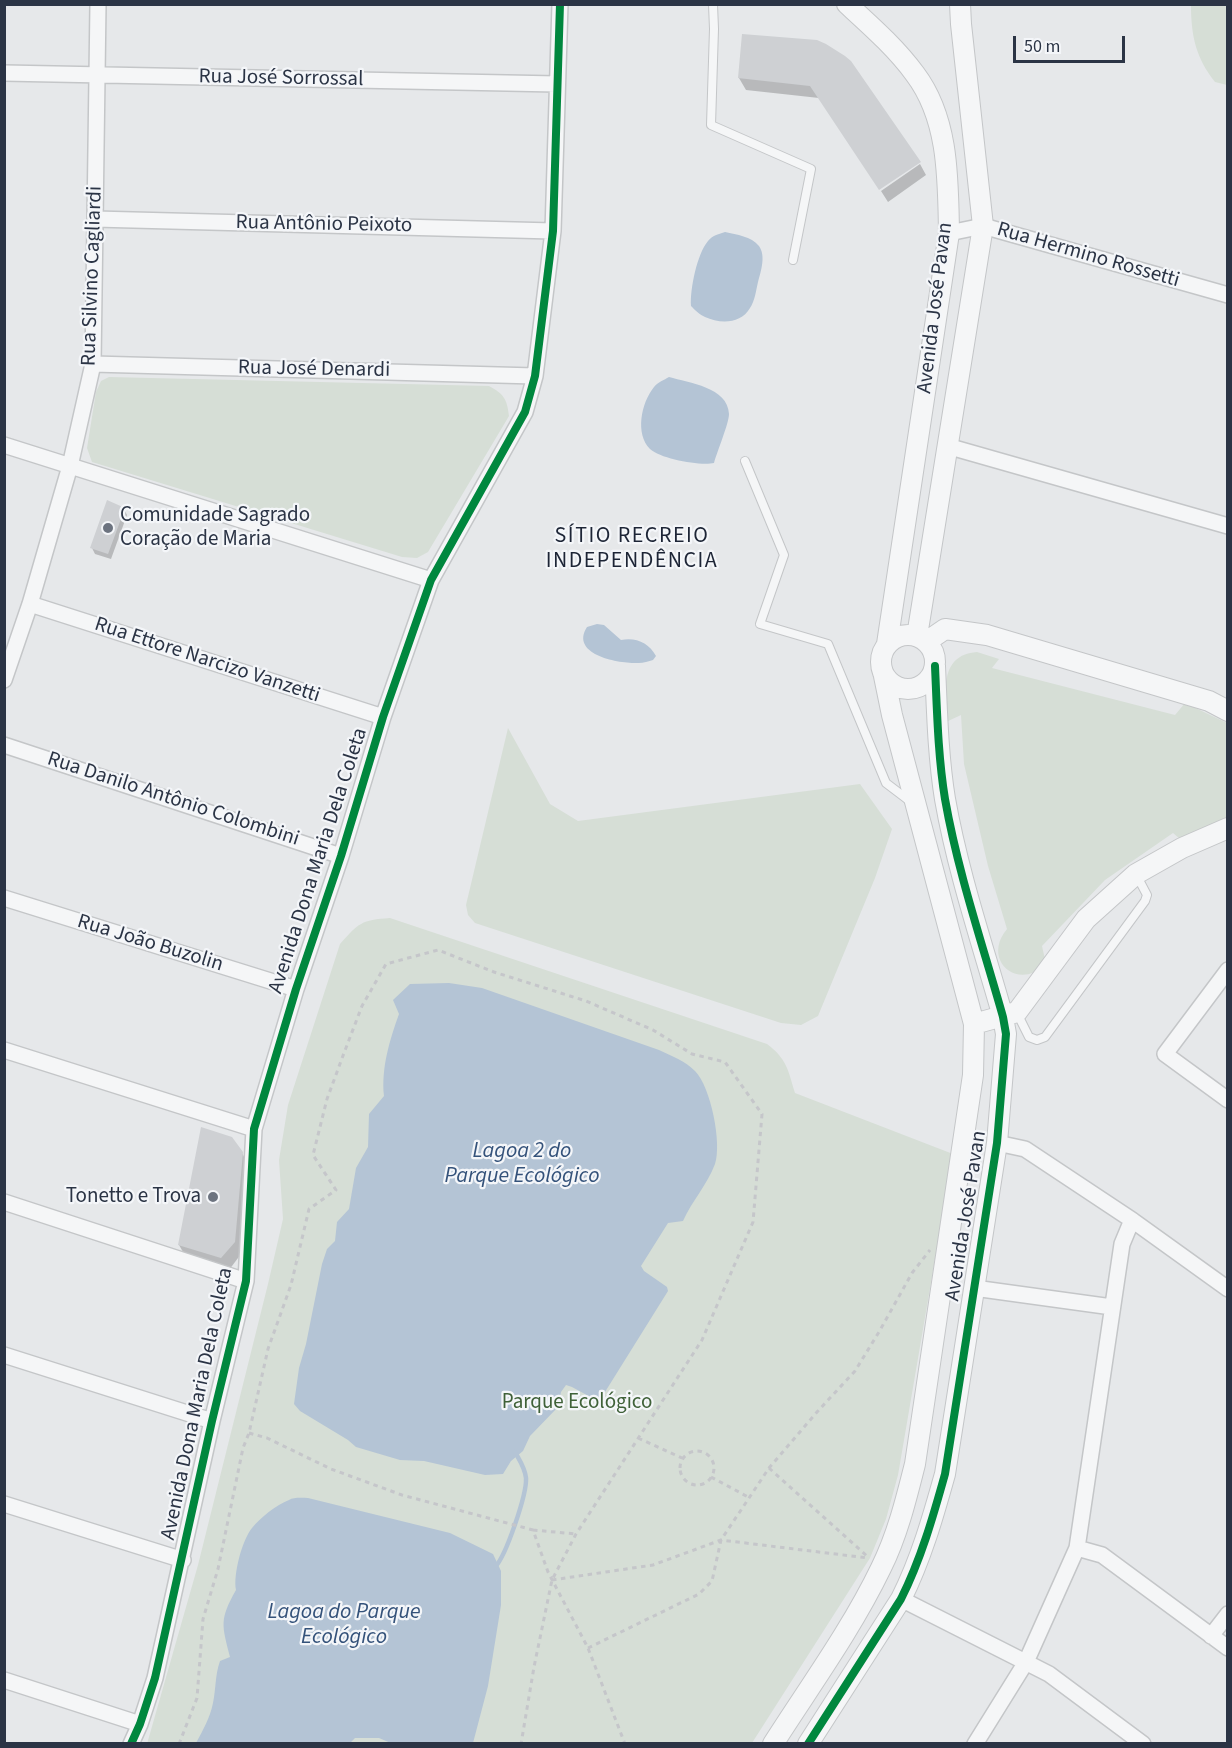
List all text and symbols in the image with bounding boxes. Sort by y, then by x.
scale bar [1016,24,1128,62]
text: 50 m [1024,34,1060,59]
street label: Rua José Sorrossal [198,65,364,93]
street label: Rua Silvino Cagliardi [77,186,109,366]
street label: Rua Antônio Peixoto [235,211,413,239]
street label: Rua Hermino Rossetti [994,218,1182,294]
street label: Avenida José Pavan [913,221,959,395]
street label: Rua José Denardi [238,356,390,384]
place label: Comunidade Sagrado Coração de Maria [120,503,310,553]
marker: Comunidade Sagrado Coração de Maria [101,521,115,535]
district label: SÍTIO RECREIO INDEPENDÊNCIA [546,524,718,576]
street label: Rua Ettore Narcizo Vanzetti [91,613,323,709]
street label: Avenida Dona Maria Dela Coleta [264,725,374,997]
street label: Rua Danilo Antônio Colombini [44,747,302,853]
street label: Rua João Buzolin [74,910,226,978]
street label: Avenida José Pavan [941,1129,993,1303]
water label: Lagoa 2 do Parque Ecológico [445,1139,599,1190]
place label: Tonetto e Trova [66,1184,201,1210]
marker: Tonetto e Trova [206,1190,220,1204]
street label: Avenida Dona Maria Dela Coleta [157,1266,239,1542]
park label: Parque Ecológico [502,1390,652,1416]
water label: Lagoa do Parque Ecológico [268,1600,420,1652]

